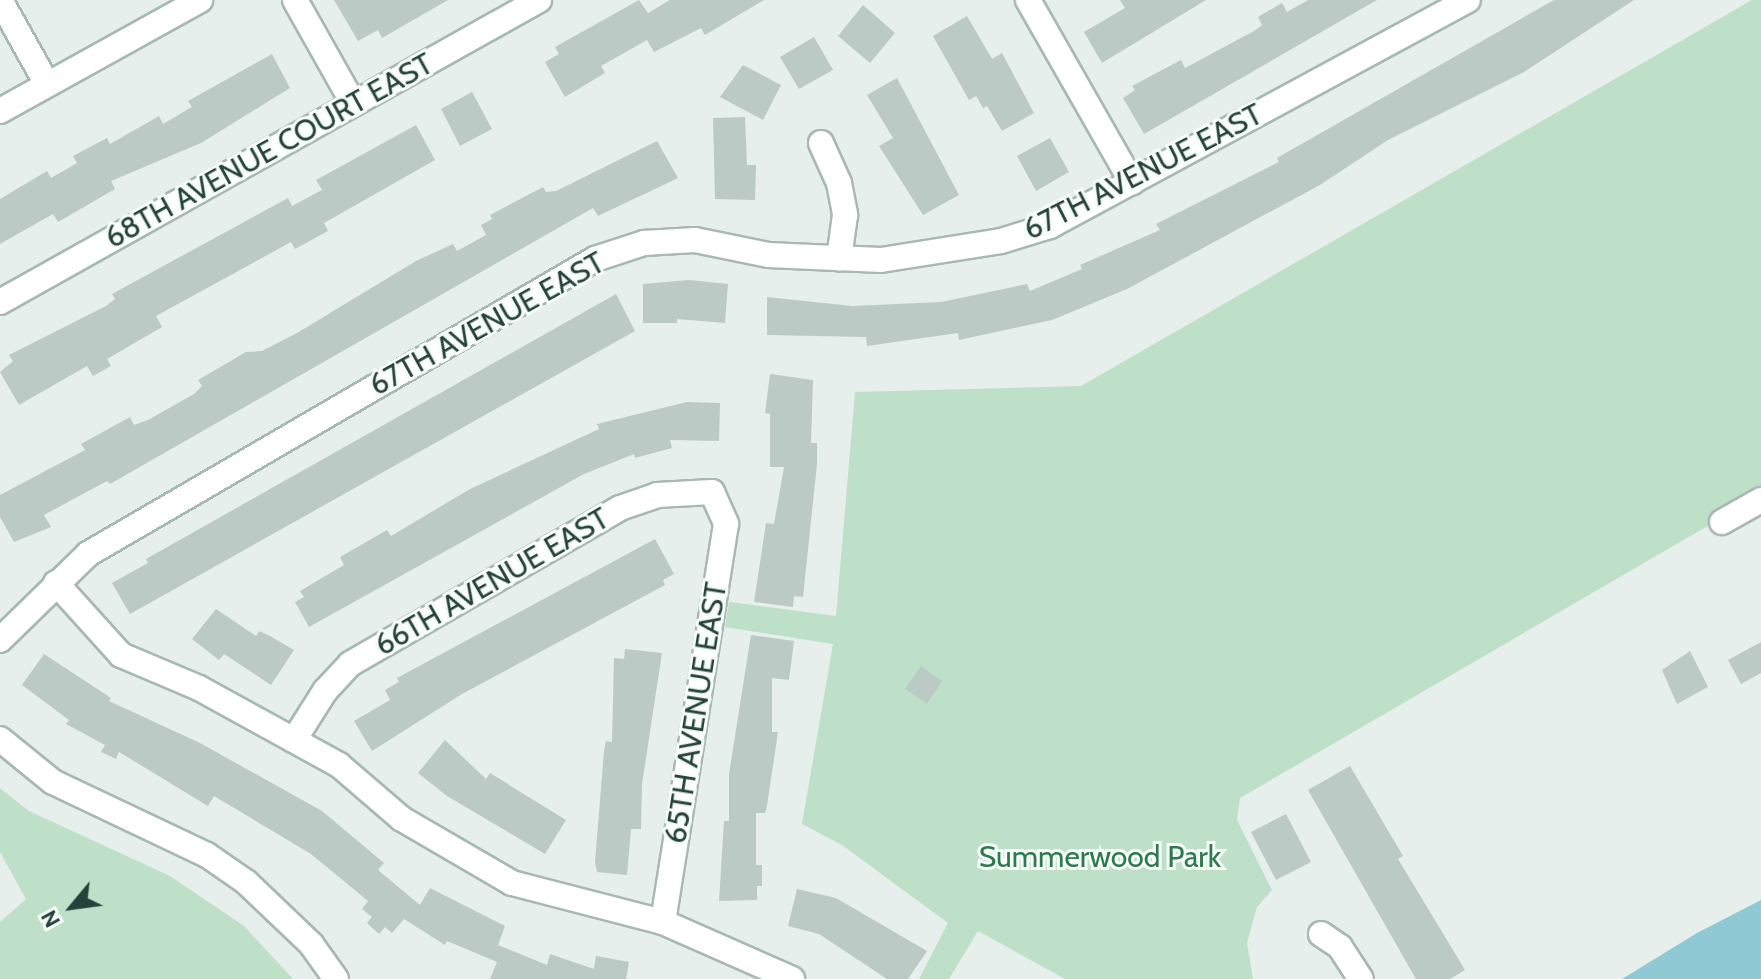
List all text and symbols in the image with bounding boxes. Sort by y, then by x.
street label: 68TH AVENUE COURT EAST [99,46,439,256]
street label: 67TH AVENUE EAST [1018,96,1268,248]
street label: 67TH AVENUE EAST [363,244,611,404]
street label: 66TH AVENUE EAST [369,500,615,664]
street label: 65TH AVENUE EAST [658,580,734,846]
park label: Summerwood Park [979,839,1221,875]
north arrow [32,867,112,947]
text: N [35,906,66,932]

